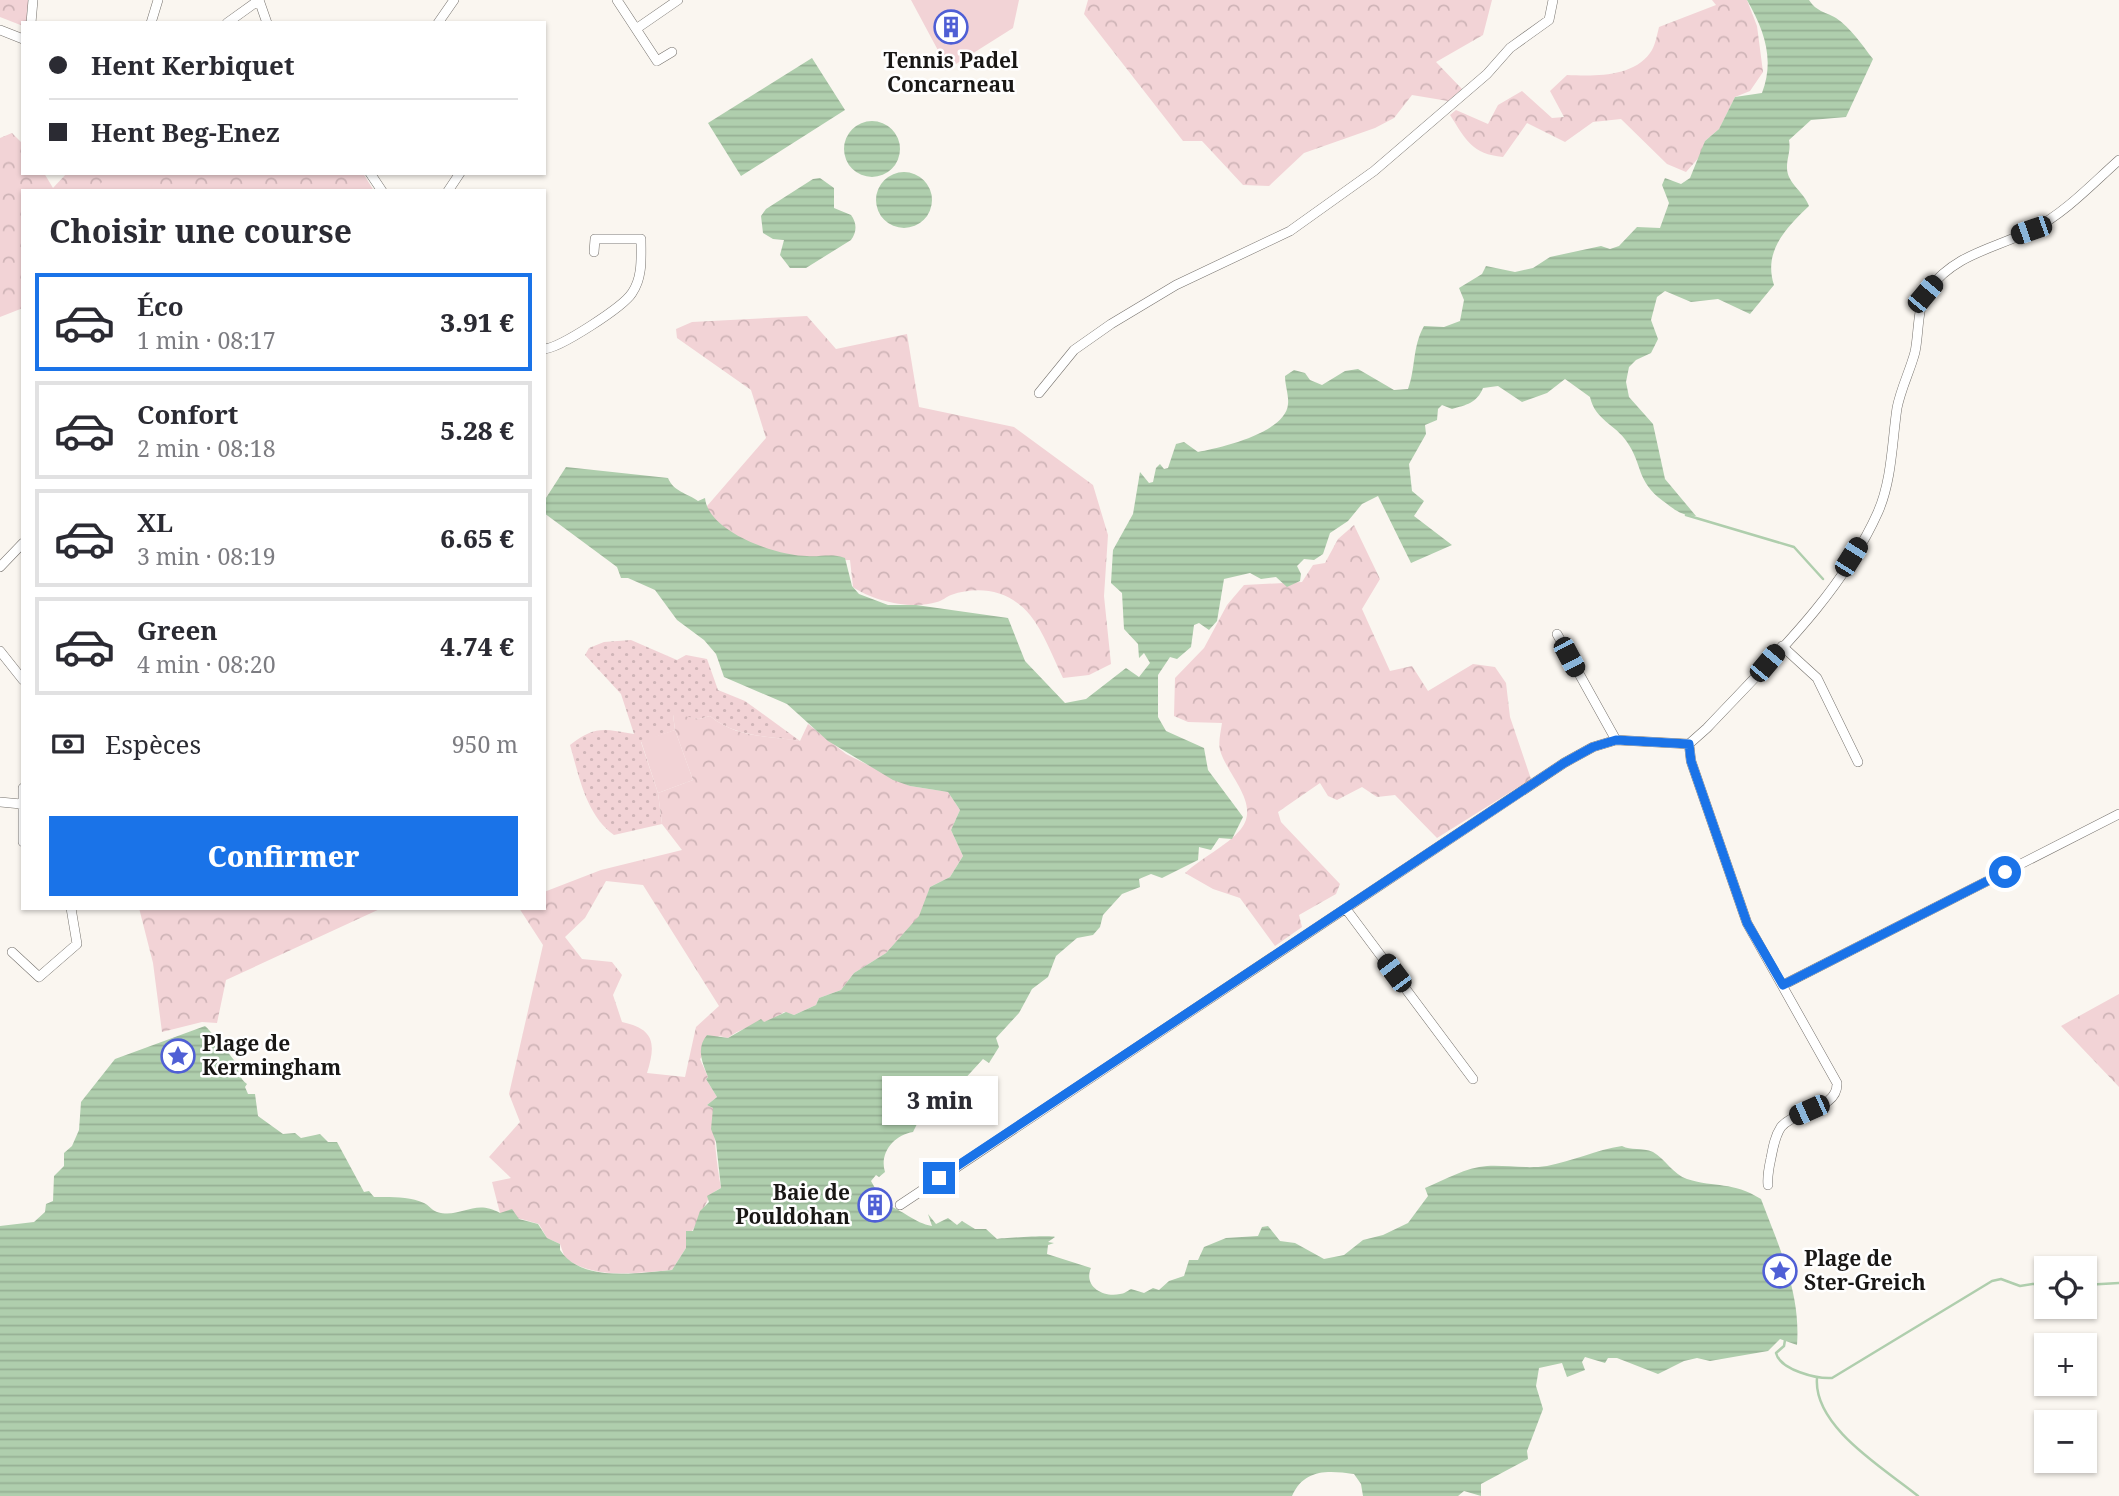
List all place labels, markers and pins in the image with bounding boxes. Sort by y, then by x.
building icon: Tennis Padel Concarneau [932,8,970,46]
place label: Tennis Padel Concarneau [884,46,1019,98]
place label: Plage de Kermingham [202,1029,341,1081]
place icon: Plage de Kermingham [159,1037,197,1075]
place label: Baie de Pouldohan [735,1178,850,1230]
building icon: Baie de Pouldohan [856,1186,894,1224]
place label: Plage de Ster-Greich [1804,1244,1926,1296]
place icon: Plage de Ster-Greich [1761,1252,1799,1290]

